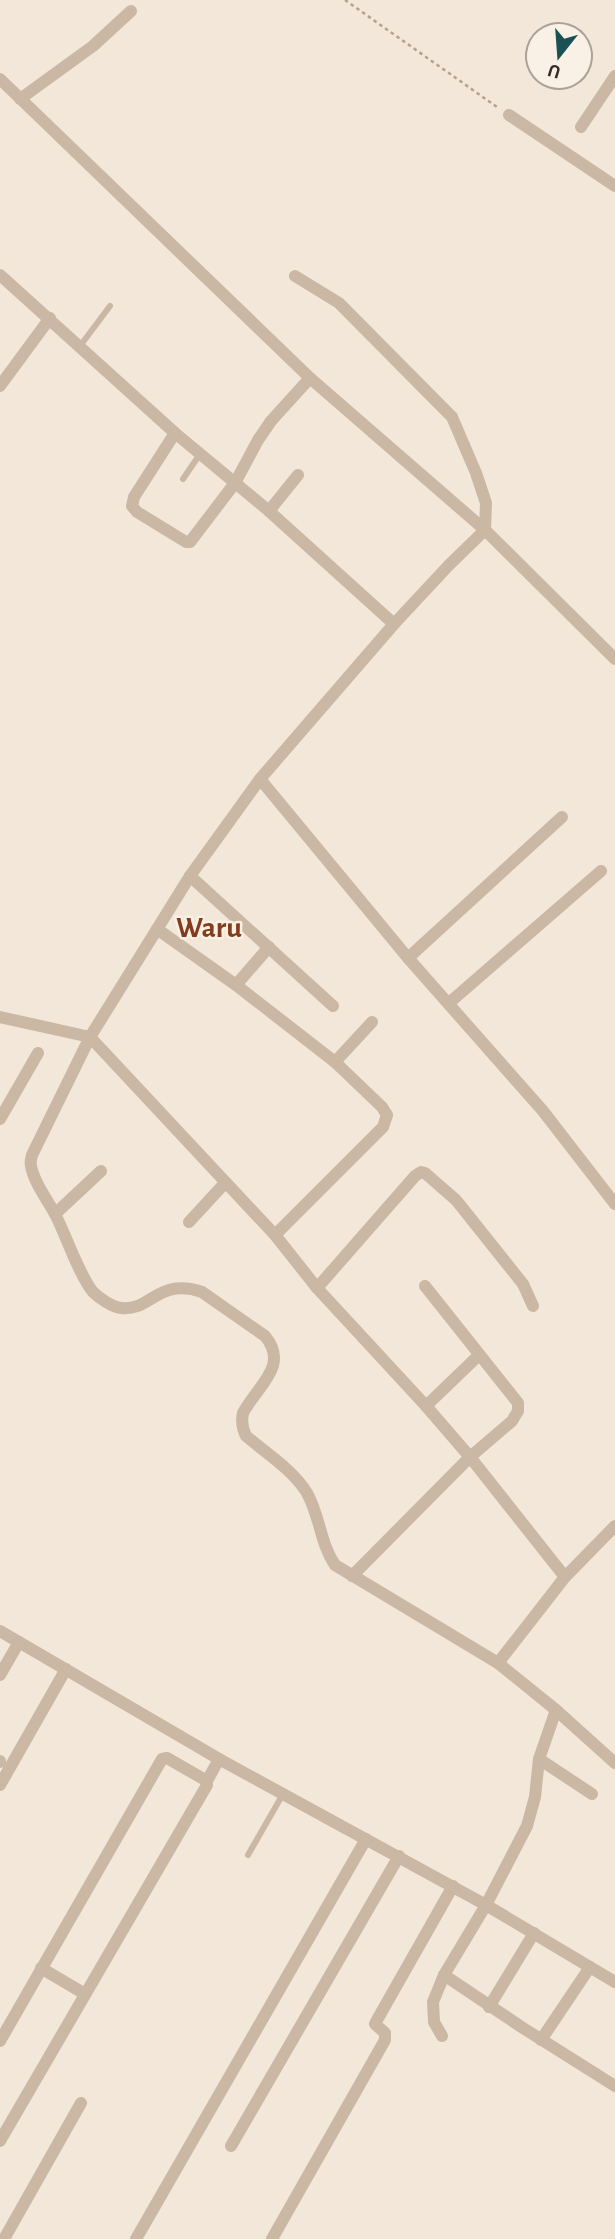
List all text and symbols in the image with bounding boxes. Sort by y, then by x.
north arrow [524,21,594,91]
text: U [546,60,563,82]
district label: Waru [176,913,242,943]

